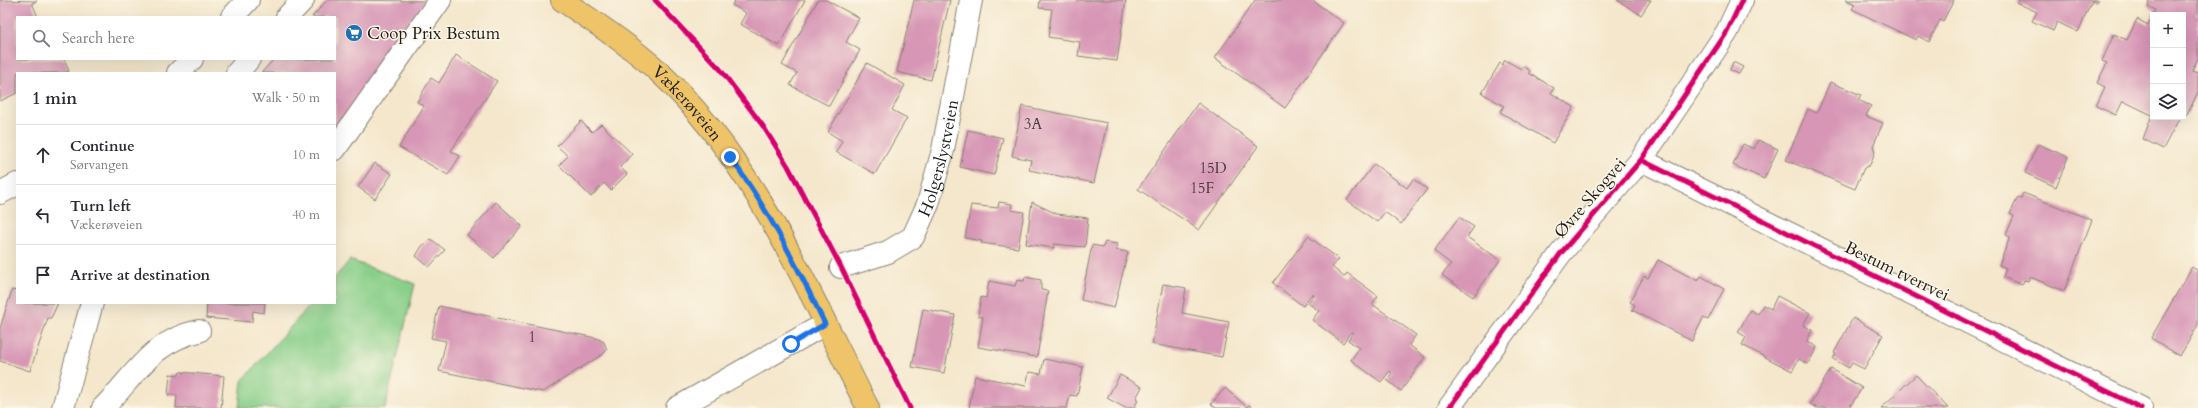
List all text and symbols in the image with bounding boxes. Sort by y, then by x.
map controls [2150,12,2186,120]
button: + [2150,12,2186,48]
search box [16,16,336,60]
place label: Coop Prix Bestum [367,22,501,45]
supermarket icon: Coop Prix Bestum [344,23,364,43]
icon: search [30,27,52,49]
text: Search here [62,28,135,48]
button: − [2150,48,2186,84]
street label: Vækerøveien [647,60,728,146]
button: layers [2150,84,2186,120]
text: 1 min [32,87,77,110]
text: Walk · 50 m [252,89,320,107]
street label: Holgerslystveien [912,97,964,220]
house number: 3A [1024,114,1043,134]
text: Continue [70,136,135,156]
icon: ahead [32,144,54,166]
text: 10 m [292,146,320,164]
route end [721,148,739,166]
street label: Øvre Skogvei [1549,153,1631,243]
text: Sørvangen [70,156,129,174]
house number: 15D [1199,158,1227,178]
house number: 15F [1190,178,1214,198]
text: Turn left [70,196,131,216]
icon: left [32,204,54,226]
text: 40 m [292,206,320,224]
text: Vækerøveien [70,216,143,234]
street label: Bestum tverrvei [1841,236,1953,306]
icon: arrive [32,264,54,286]
text: Arrive at destination [70,265,210,285]
house number: 1 [528,327,536,347]
route start [782,335,800,353]

